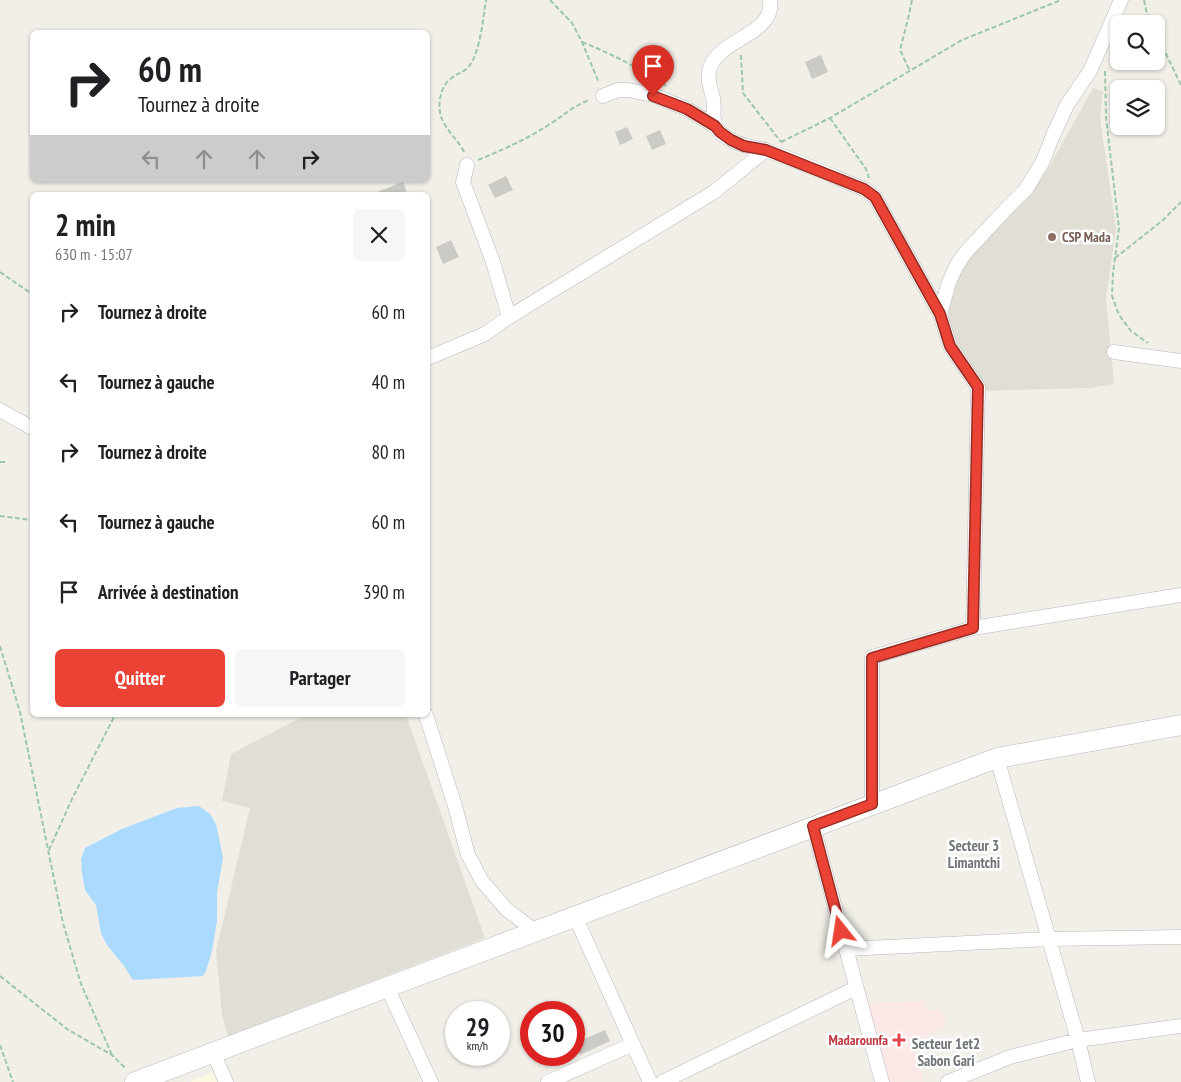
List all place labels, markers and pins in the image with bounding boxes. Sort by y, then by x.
pin [632,45,674,96]
place label: CSP Mada [1062,228,1111,246]
marker: CSP Mada [1046,231,1058,243]
place label: Madarounfa [829,1031,888,1049]
marker: Madarounfa [892,1033,906,1047]

